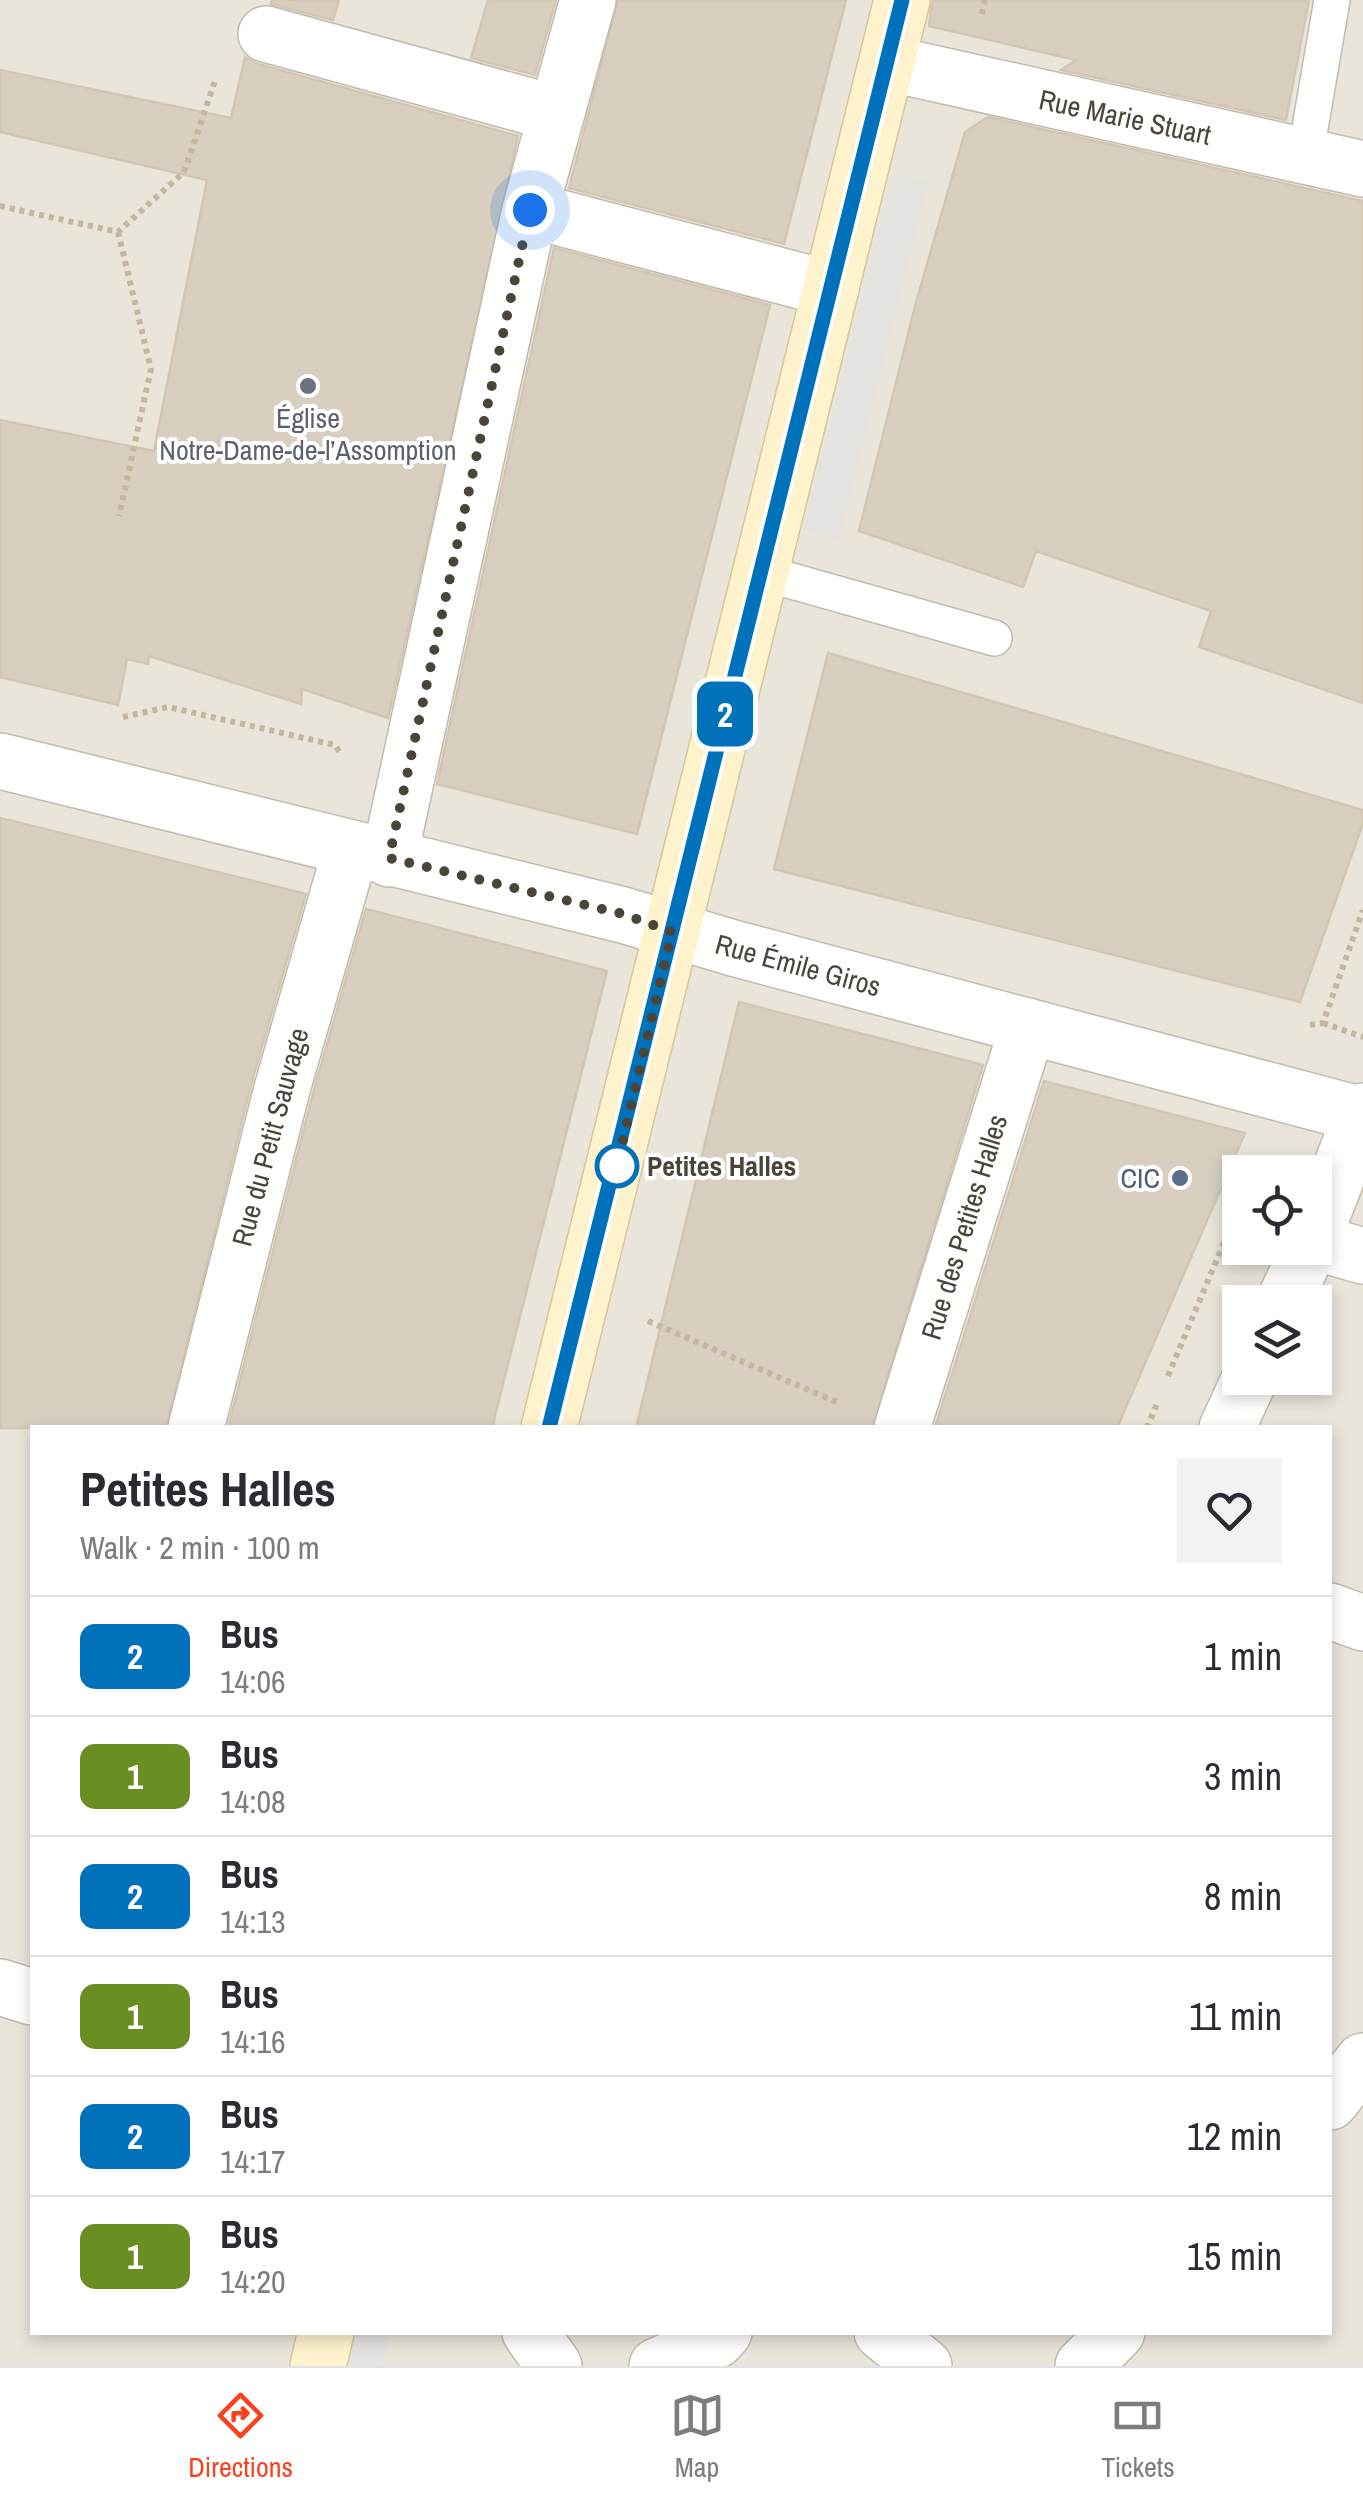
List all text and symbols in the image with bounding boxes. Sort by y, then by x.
street label: Rue Marie Stuart [1036,80,1214,154]
your location [505,185,555,235]
marker: Église Notre-Dame-de-l’Assomption [297,375,319,397]
place label: Église Notre-Dame-de-l’Assomption [159,399,457,469]
line badge: 2 [692,682,758,746]
text: 2 [717,691,733,738]
street label: Rue Émile Giros [711,925,885,1005]
street label: Rue du Petit Sauvage [223,1024,317,1250]
street label: Rue des Petites Halles [912,1110,1016,1344]
marker: Petites Halles [596,1145,638,1187]
place label: Petites Halles [647,1147,796,1185]
map controls [1222,1155,1332,1395]
button: locate [1222,1155,1332,1265]
place label: CIC [1120,1159,1160,1197]
marker: CIC [1169,1167,1191,1189]
button: layers [1222,1285,1332,1395]
text: Petites Halles [80,1456,336,1521]
button: heart [1177,1458,1282,1563]
text: Walk · 2 min · 100 m [80,1526,320,1569]
text: Bus [220,1609,279,1660]
text: 1 min [1204,1631,1282,1682]
text: 2 [127,1633,143,1680]
text: 14:06 [220,1660,286,1703]
text: Bus [220,1729,279,1780]
text: 3 min [1204,1751,1282,1802]
text: 1 [127,1753,143,1800]
text: 14:08 [220,1780,286,1823]
text: Bus [220,1849,279,1900]
text: 8 min [1204,1871,1282,1922]
text: 2 [127,1873,143,1920]
text: 14:13 [220,1900,286,1943]
text: Bus [220,1969,279,2020]
text: 11 min [1189,1991,1282,2042]
text: 1 [127,1993,143,2040]
text: 14:16 [220,2020,286,2063]
text: Bus [220,2089,279,2140]
text: 12 min [1187,2111,1282,2162]
text: 2 [127,2113,143,2160]
text: 14:17 [220,2140,286,2183]
text: Bus [220,2209,279,2260]
text: 15 min [1187,2231,1282,2282]
text: 1 [127,2233,143,2280]
text: 14:20 [220,2260,286,2303]
tab: Directions [188,2388,293,2486]
tab: Map [670,2388,725,2486]
tab: Tickets [1101,2388,1175,2486]

